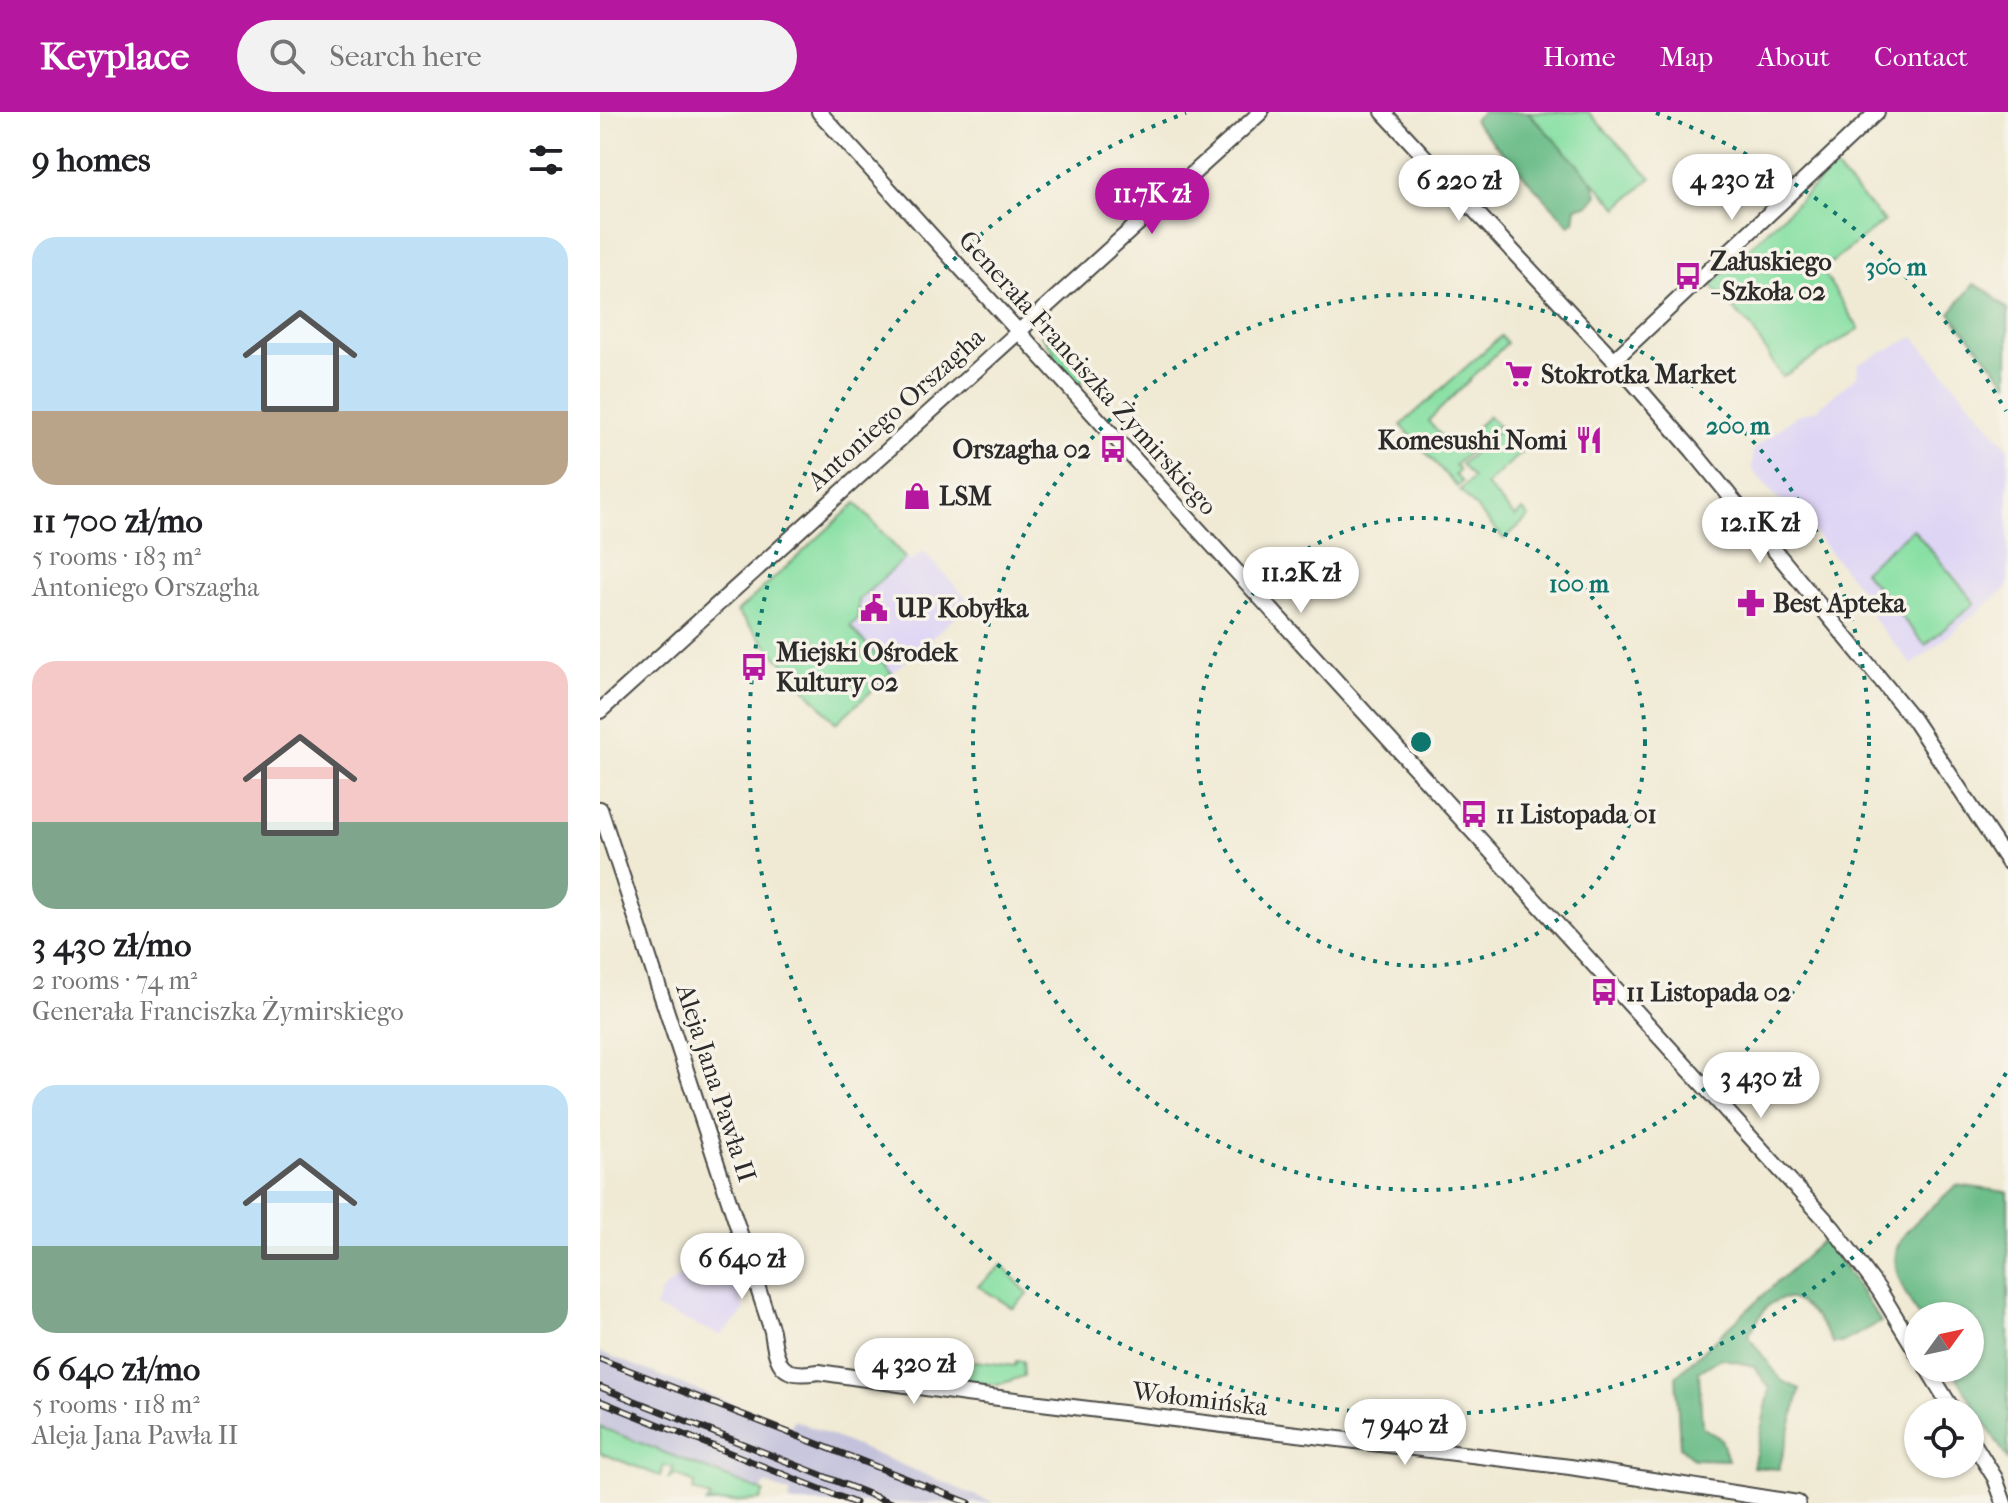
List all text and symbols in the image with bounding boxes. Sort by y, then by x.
search box [237,20,797,92]
text: Keyplace [40,34,189,79]
icon: search [265,34,309,78]
text: Search here [329,39,482,74]
text: Home [1543,40,1616,73]
text: Map [1660,40,1713,73]
text: About [1757,40,1830,73]
text: Contact [1874,40,1968,73]
icon: filters [524,138,568,182]
text: 9 homes [32,140,151,180]
pin: 4 230 zł [1649,154,1815,222]
pin: 6 220 zł [1376,155,1542,223]
text: 4 230 zł [1690,164,1774,195]
text: 6 220 zł [1416,165,1502,196]
pin: 11.7K zł [1069,168,1235,236]
text: 11.7K zł [1113,178,1191,209]
street label: Generała Franciszka Żymirskiego [952,224,1225,521]
place label: Załuskiego - Szkoła 02 [1710,246,1832,307]
text: 300 m [1865,253,1928,281]
bus stop icon: Załuskiego - Szkoła 02 [1673,261,1703,291]
icon: home [228,289,372,433]
street label: Antoniego Orszagha [800,321,992,497]
supermarket icon: Stokrotka Market [1504,359,1534,389]
place label: Stokrotka Market [1541,359,1737,390]
text: 200 m [1706,412,1771,440]
place label: Komesushi Nomi [1378,425,1567,456]
restaurant icon: Komesushi Nomi [1574,425,1604,455]
place label: Orszagha 02 [952,434,1091,465]
bus stop icon: Orszagha 02 [1098,434,1128,464]
shop icon: LSM [902,481,932,511]
place label: LSM [939,481,992,512]
pin: 12.1K zł [1677,497,1843,565]
text: 11 700 zł/mo [32,501,203,541]
text: 12.1K zł [1720,507,1800,538]
text: 5 rooms · 183 m² [32,541,201,572]
pin: 11.2K zł [1218,547,1384,615]
text: 11.2K zł [1261,557,1341,588]
text: 100 m [1549,570,1610,598]
text: Antoniego Orszagha [32,572,259,603]
pharmacy icon: Best Apteka [1736,588,1766,618]
place label: Best Apteka [1773,588,1907,619]
public building icon: UP Kobyłka [859,593,889,623]
place label: UP Kobyłka [895,593,1029,624]
place label: Miejski Ośrodek Kultury 02 [776,637,959,698]
bus stop icon: Miejski Ośrodek Kultury 02 [739,652,769,682]
icon: home [228,713,372,857]
centre of rings [1407,728,1435,756]
bus stop icon: 11 Listopada 01 [1459,799,1489,829]
place label: 11 Listopada 01 [1496,799,1657,830]
text: 3 430 zł/mo [32,925,191,965]
text: 2 rooms · 74 m² [32,965,197,996]
bus stop icon: 11 Listopada 02 [1589,977,1619,1007]
place label: 11 Listopada 02 [1626,977,1791,1008]
street label: Aleja Jana Pawła II [669,979,763,1186]
text: Generała Franciszka Żymirskiego [32,996,404,1027]
pin: 3 430 zł [1678,1052,1844,1120]
text: 3 430 zł [1721,1062,1801,1093]
icon: home [228,1137,372,1281]
pin: 6 640 zł [659,1233,825,1301]
text: 6 640 zł [698,1243,786,1274]
north arrow [1904,1302,1984,1382]
map controls [1904,1302,1984,1478]
pin: 4 320 zł [831,1338,997,1406]
text: 4 320 zł [872,1348,956,1379]
text: 6 640 zł/mo [32,1349,200,1389]
street label: Wołomińska [1130,1375,1270,1423]
text: 5 rooms · 118 m² [32,1389,200,1420]
button: locate [1904,1398,1984,1478]
pin: 7 940 zł [1322,1399,1488,1467]
text: 7 940 zł [1362,1409,1448,1440]
text: Aleja Jana Pawła II [32,1420,238,1451]

